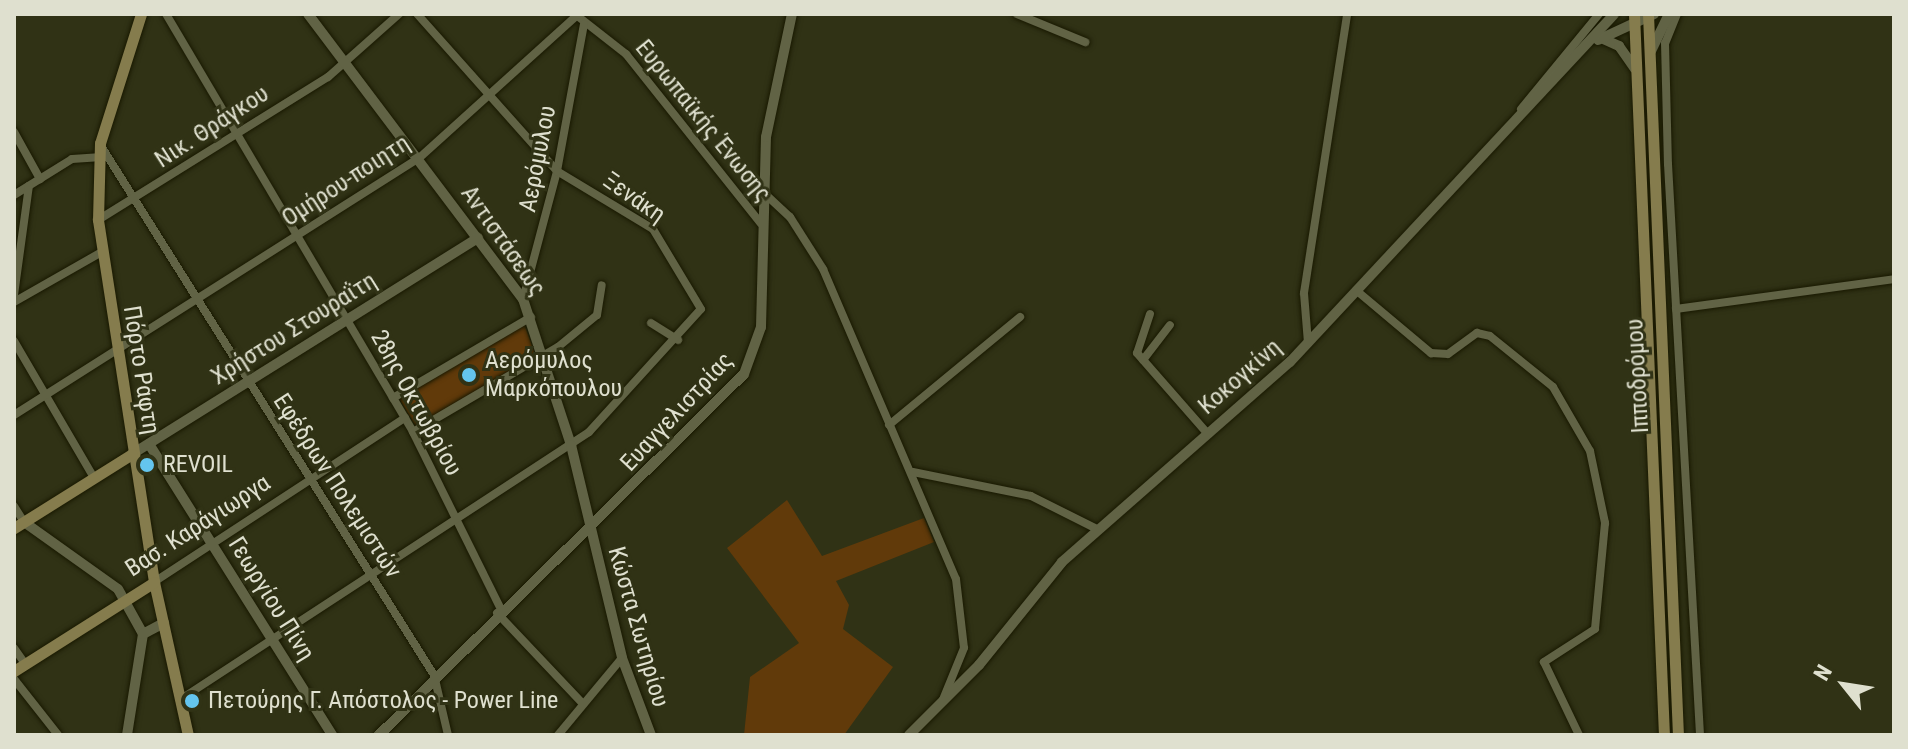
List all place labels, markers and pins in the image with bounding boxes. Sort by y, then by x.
place label: Αερόμυλος Μαρκόπουλου [485,347,622,403]
marker: Αερόμυλος Μαρκόπουλου [460,366,478,384]
place label: REVOIL [163,451,233,479]
marker: REVOIL [138,456,156,474]
place label: Πετούρης Γ. Απόστολος - Power Line [208,687,558,715]
marker: Πετούρης Γ. Απόστολος - Power Line [183,692,201,710]

